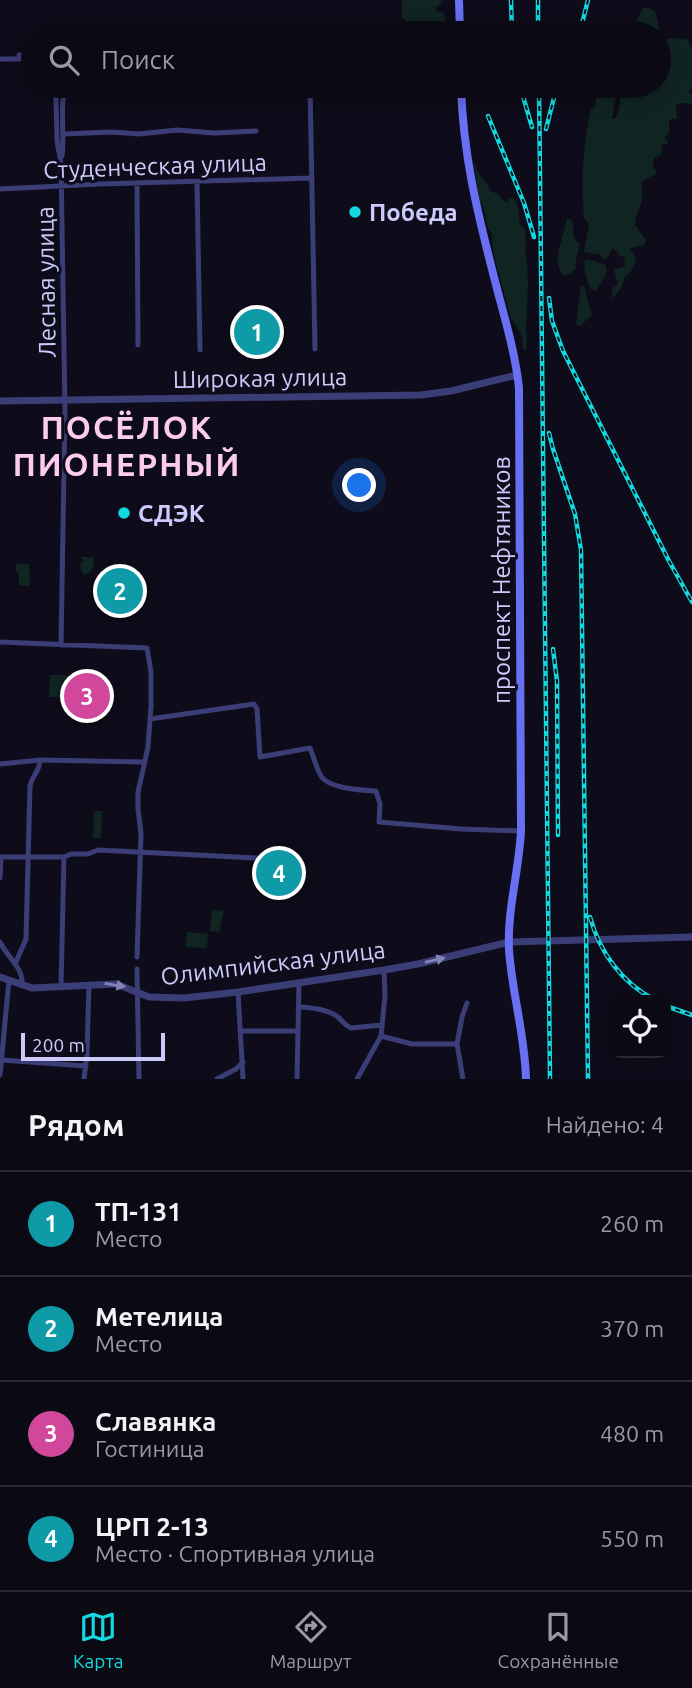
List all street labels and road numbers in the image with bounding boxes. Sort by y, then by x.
street label: Студенческая улица [43,149,267,183]
street label: Лесная улица [31,206,61,358]
street label: Широкая улица [173,363,347,393]
street label: проспект Нефтяников [488,456,515,704]
street label: Олимпийская улица [159,936,387,990]

